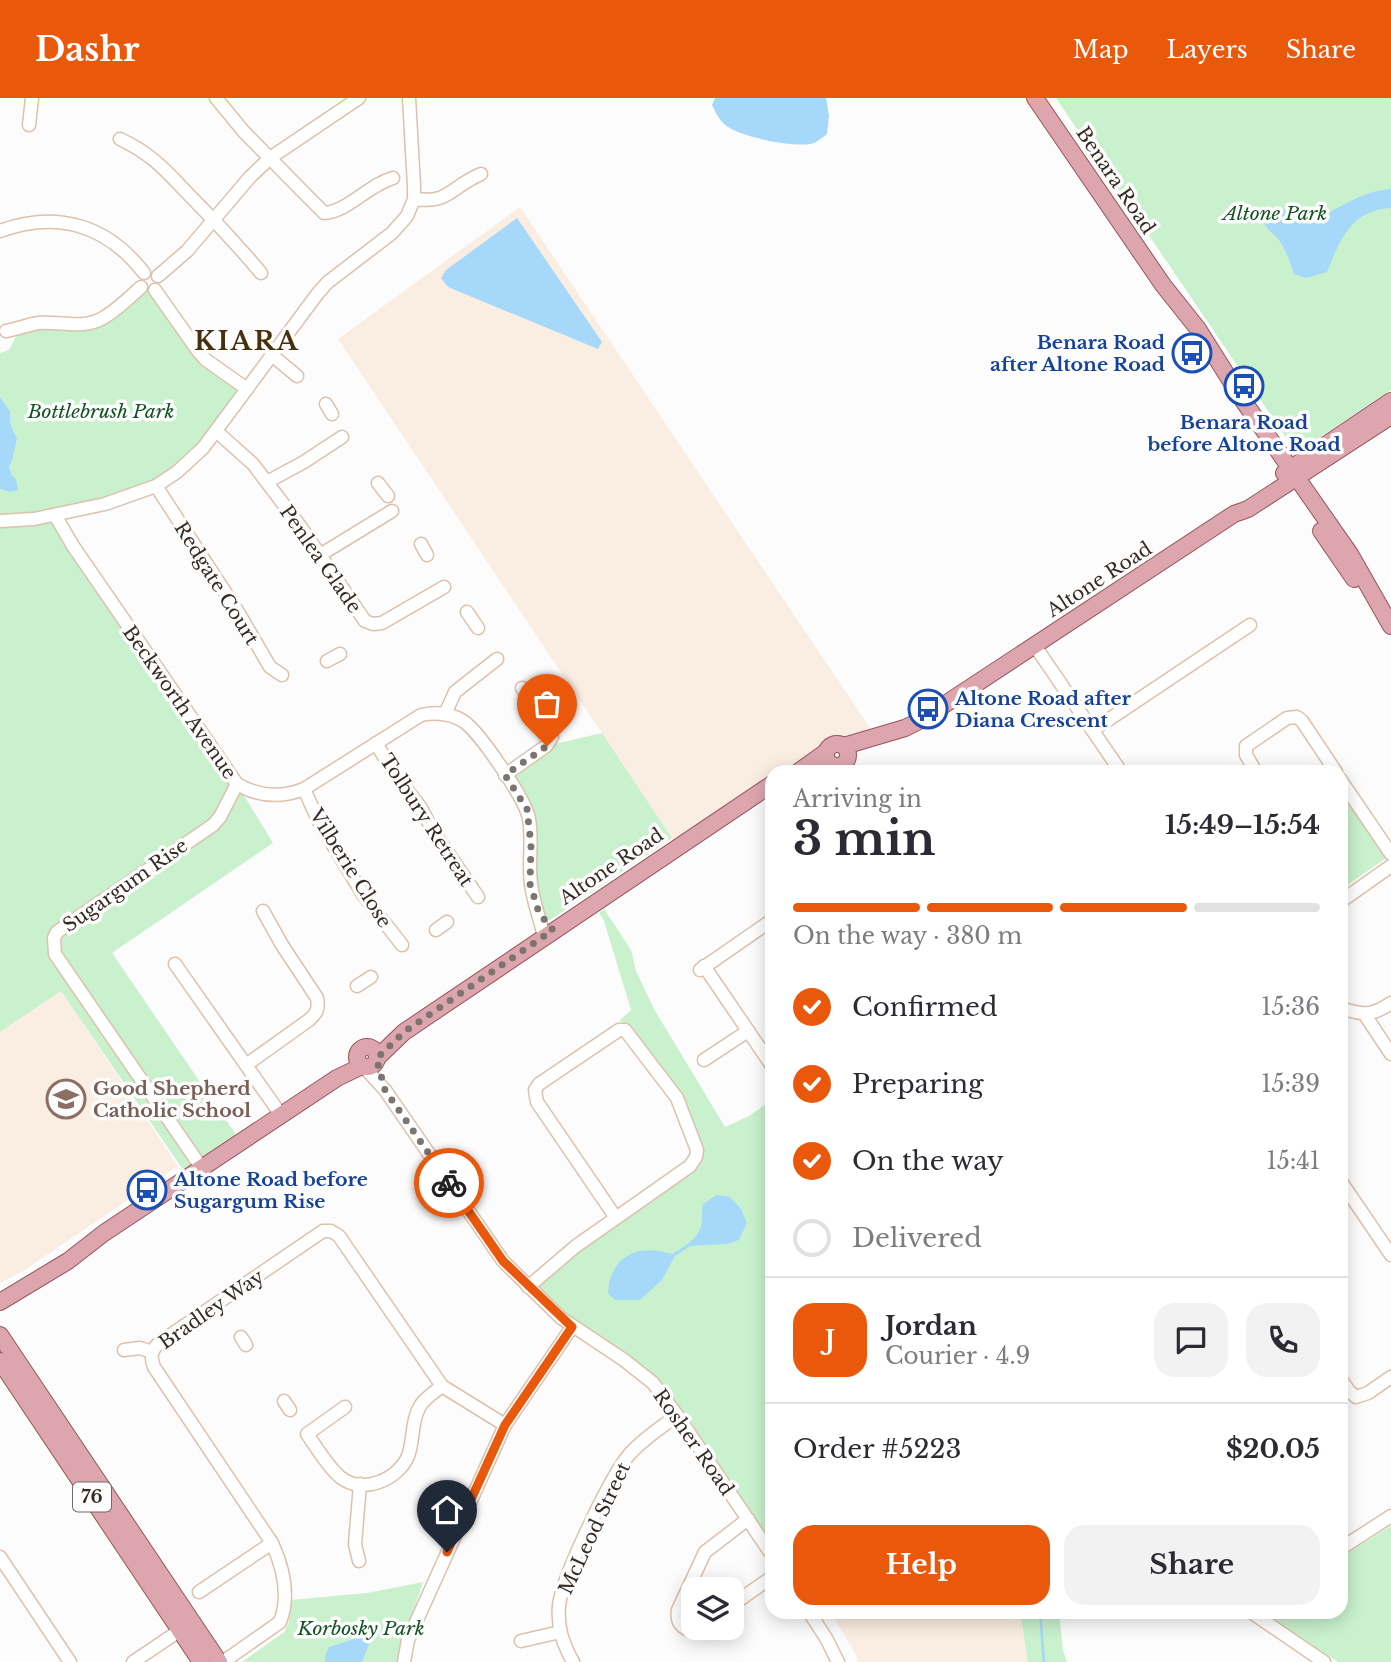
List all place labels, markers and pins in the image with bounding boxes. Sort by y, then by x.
place label: Benara Road after Altone Road [990,331,1165,376]
bus stop icon: Benara Road after Altone Road [1171,332,1213,374]
bus stop icon: Benara Road before Altone Road [1223,365,1265,407]
place label: Benara Road before Altone Road [1146,411,1341,456]
pin [517,674,577,746]
place label: Altone Road after Diana Crescent [954,687,1132,732]
bus stop icon: Altone Road after Diana Crescent [907,688,949,730]
place label: Good Shepherd Catholic School [93,1077,251,1122]
school or university icon: Good Shepherd Catholic School [45,1078,87,1120]
place label: Altone Road before Sugargum Rise [173,1168,368,1213]
bus stop icon: Altone Road before Sugargum Rise [126,1169,168,1211]
pin [417,1480,477,1552]

